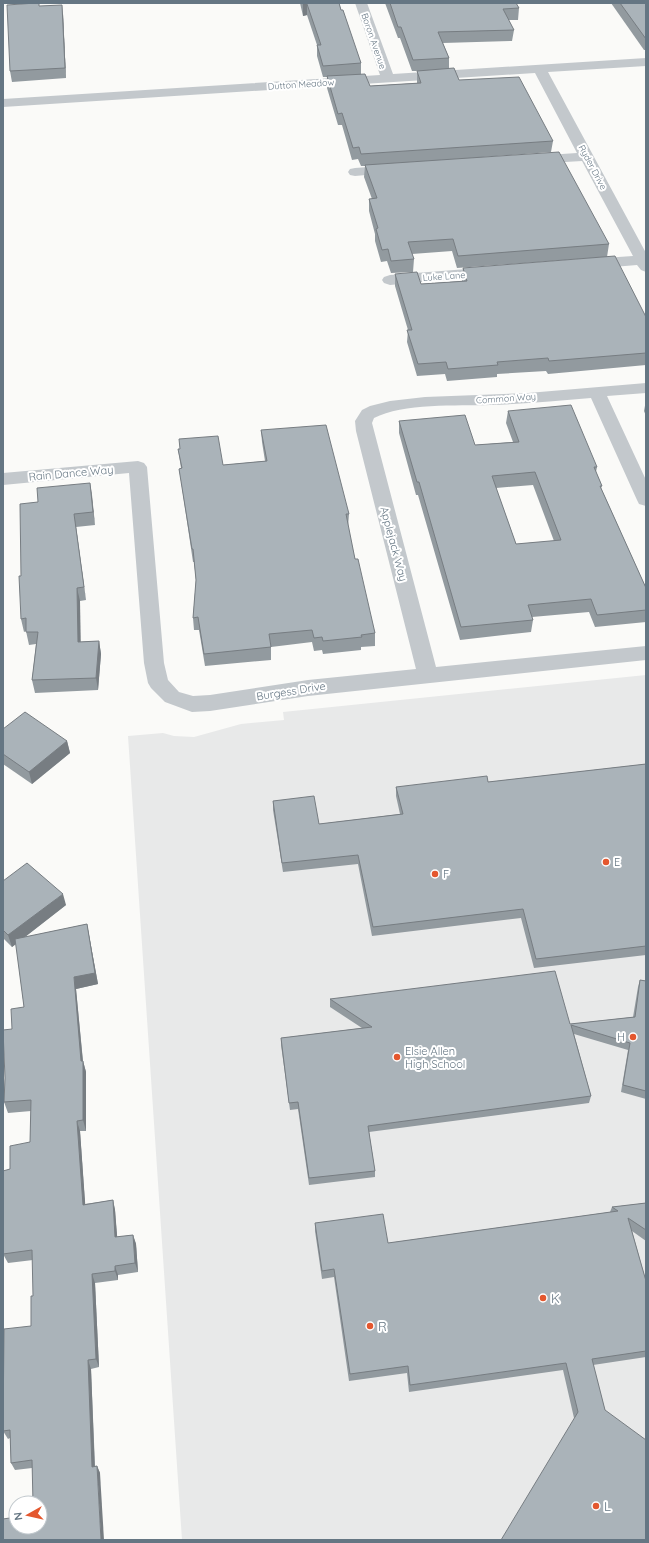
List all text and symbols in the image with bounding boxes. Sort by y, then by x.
street label: Boron Avenue [359,12,389,70]
street label: Dutton Meadow [267,76,335,92]
street label: Ryder Drive [577,143,609,191]
street label: Luke Lane [422,269,466,283]
street label: Common Way [476,390,536,406]
street label: Rain Dance Way [28,462,114,484]
street label: Applejack Way [377,505,411,583]
street label: Burgess Drive [255,679,327,703]
place label: E [614,855,620,869]
marker: E [601,857,611,867]
place label: F [443,867,449,881]
marker: F [430,869,440,879]
place label: H [617,1030,625,1044]
marker: H [628,1032,638,1042]
place label: Elsie Allen High School [405,1044,465,1071]
marker: Elsie Allen High School [392,1052,402,1062]
place label: K [551,1290,560,1306]
marker: K [538,1293,548,1303]
place label: R [378,1318,387,1334]
marker: R [365,1321,375,1331]
north arrow [8,1495,48,1535]
place label: L [604,1498,611,1514]
marker: L [591,1501,601,1511]
text: N [11,1511,26,1521]

